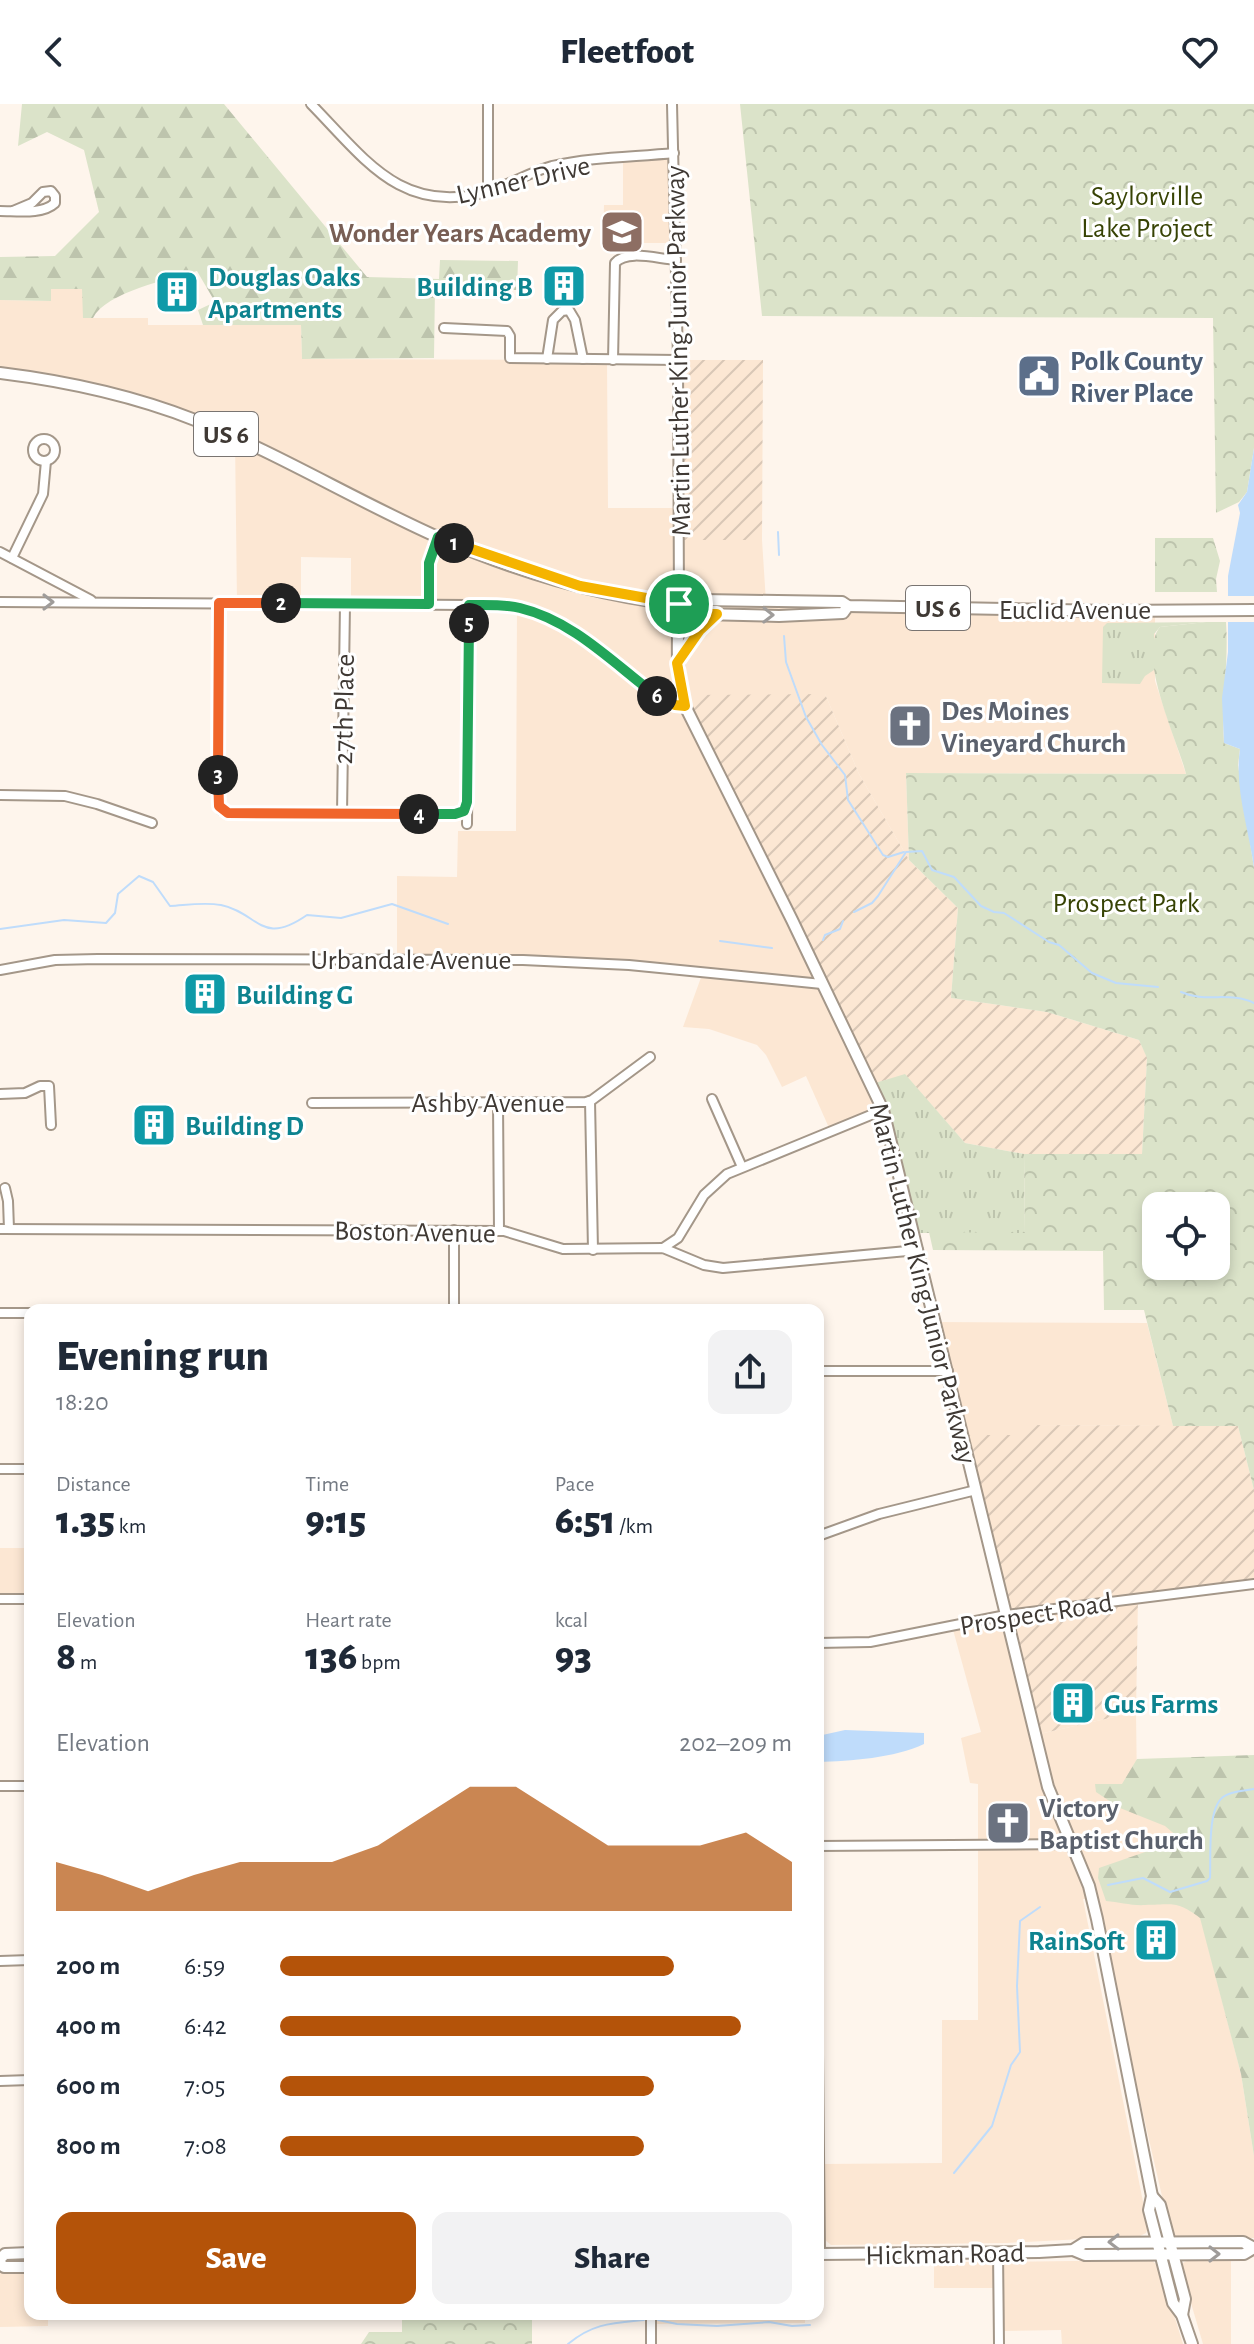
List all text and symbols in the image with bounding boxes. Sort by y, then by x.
icon: back [32,30,76,74]
icon: heart [1178,30,1222,74]
text: Fleetfoot [560,34,694,70]
street label: Lynner Drive [454,152,593,210]
street label: Martin Luther King Junior Parkway [662,165,696,537]
park label: Saylorville Lake Project [1081,183,1213,243]
school or university icon: Wonder Years Academy [598,208,646,256]
place label: Wonder Years Academy [329,220,591,248]
building icon: Building B [540,262,588,310]
place label: Douglas Oaks Apartments [208,264,360,324]
building icon: Douglas Oaks Apartments [153,268,201,316]
place label: Building B [416,274,533,302]
place label: Polk County River Place [1070,348,1203,408]
public building icon: Polk County River Place [1015,352,1063,400]
road number: US 6 [194,412,258,456]
pin: 1 [434,523,474,563]
text: 1 [450,532,458,554]
pin [645,570,713,638]
icon: arrive [657,582,701,626]
pin: 2 [261,583,301,623]
road number: US 6 [906,586,970,630]
text: 2 [276,592,286,614]
one-way arrow [42,593,55,611]
street label: Euclid Avenue [999,597,1151,625]
pin: 5 [449,603,489,643]
one-way arrow [762,606,775,624]
text: 5 [464,612,474,634]
street label: 27th Place [330,653,360,765]
pin: 6 [637,676,677,716]
text: 6 [652,685,662,707]
place label: Des Moines Vineyard Church [941,698,1126,758]
church icon: Des Moines Vineyard Church [886,702,934,750]
pin: 3 [198,755,238,795]
text: 3 [213,764,223,786]
pin: 4 [399,794,439,834]
text: 4 [413,803,425,825]
park label: Prospect Park [1052,890,1200,918]
street label: Urbandale Avenue [310,947,512,975]
building icon: Building G [181,970,229,1018]
place label: Building G [236,982,353,1010]
street label: Ashby Avenue [411,1090,565,1118]
street label: Martin Luther King Junior Parkway [864,1100,981,1467]
building icon: Building D [130,1101,178,1149]
place label: Building D [185,1113,304,1141]
map controls [1142,1192,1230,1280]
button: locate [1142,1192,1230,1280]
street label: Boston Avenue [334,1218,496,1248]
button: share [708,1330,792,1414]
text: Evening run [56,1335,269,1379]
text: 18:20 [56,1389,109,1415]
text: Distance [56,1473,131,1495]
text: Time [305,1473,349,1495]
text: Pace [555,1473,594,1495]
text: 1.35 [56,1501,115,1541]
text: 9:15 [305,1501,366,1541]
text: 6:51 [555,1501,616,1541]
text: km [115,1515,146,1537]
text: /km [616,1515,653,1537]
street label: Prospect Road [958,1589,1115,1641]
text: Elevation [56,1609,136,1631]
text: Heart rate [305,1609,392,1631]
text: kcal [555,1609,588,1631]
text: 8 [56,1637,76,1677]
text: 136 [305,1637,357,1677]
text: 93 [555,1637,592,1677]
text: m [76,1651,97,1673]
text: bpm [357,1651,401,1673]
building icon: Gus Farms [1049,1679,1097,1727]
place label: Gus Farms [1104,1691,1218,1719]
text: Elevation [56,1730,150,1756]
text: 202–209 m [679,1730,792,1756]
place label: Victory Baptist Church [1039,1795,1204,1855]
church icon: Victory Baptist Church [984,1799,1032,1847]
building icon: RainSoft [1132,1916,1180,1964]
place label: RainSoft [1028,1928,1126,1956]
text: 200 m [56,1953,120,1979]
text: 6:59 [184,1953,225,1979]
text: 400 m [56,2013,121,2039]
text: 6:42 [184,2013,227,2039]
text: 600 m [56,2073,121,2099]
text: 7:05 [184,2073,225,2099]
text: 800 m [56,2133,121,2159]
text: 7:08 [184,2133,227,2159]
button: Save [56,2212,416,2304]
button: Share [432,2212,792,2304]
one-way arrow [1107,2234,1120,2251]
street label: Hickman Road [865,2240,1025,2270]
one-way arrow [1208,2245,1221,2263]

